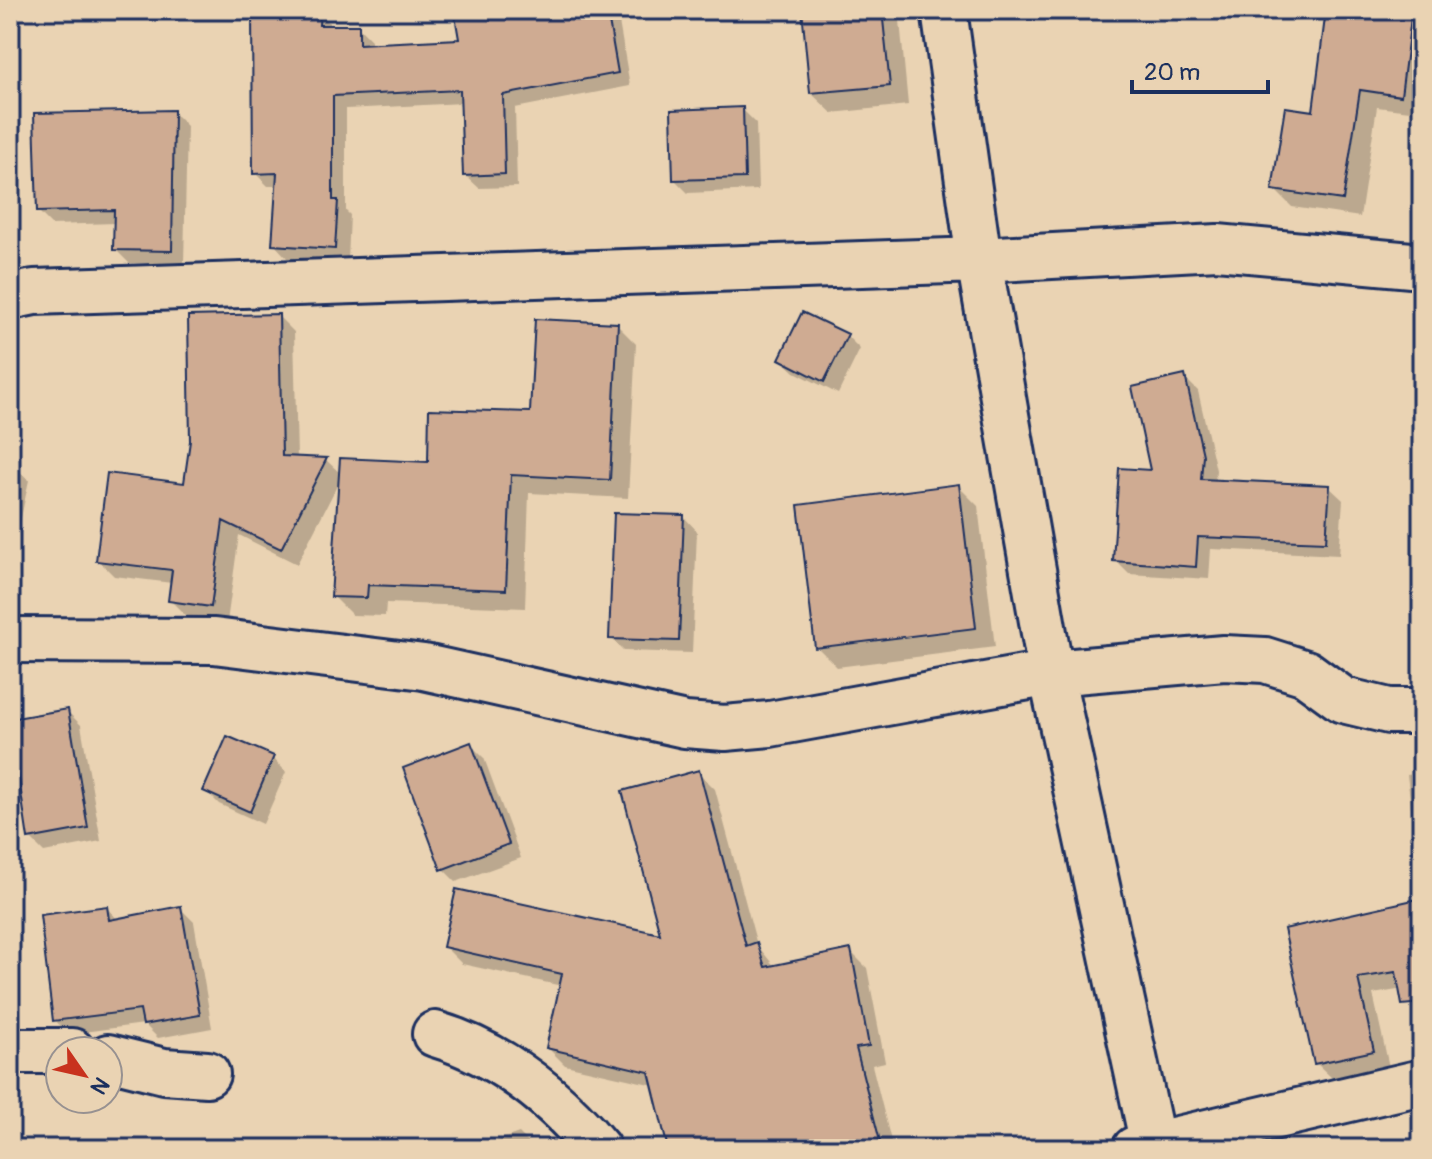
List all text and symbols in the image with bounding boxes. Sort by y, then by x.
scale bar [1132,44,1268,94]
text: 20 m [1144,58,1200,87]
north arrow [44,1035,124,1115]
text: N [84,1072,116,1100]

